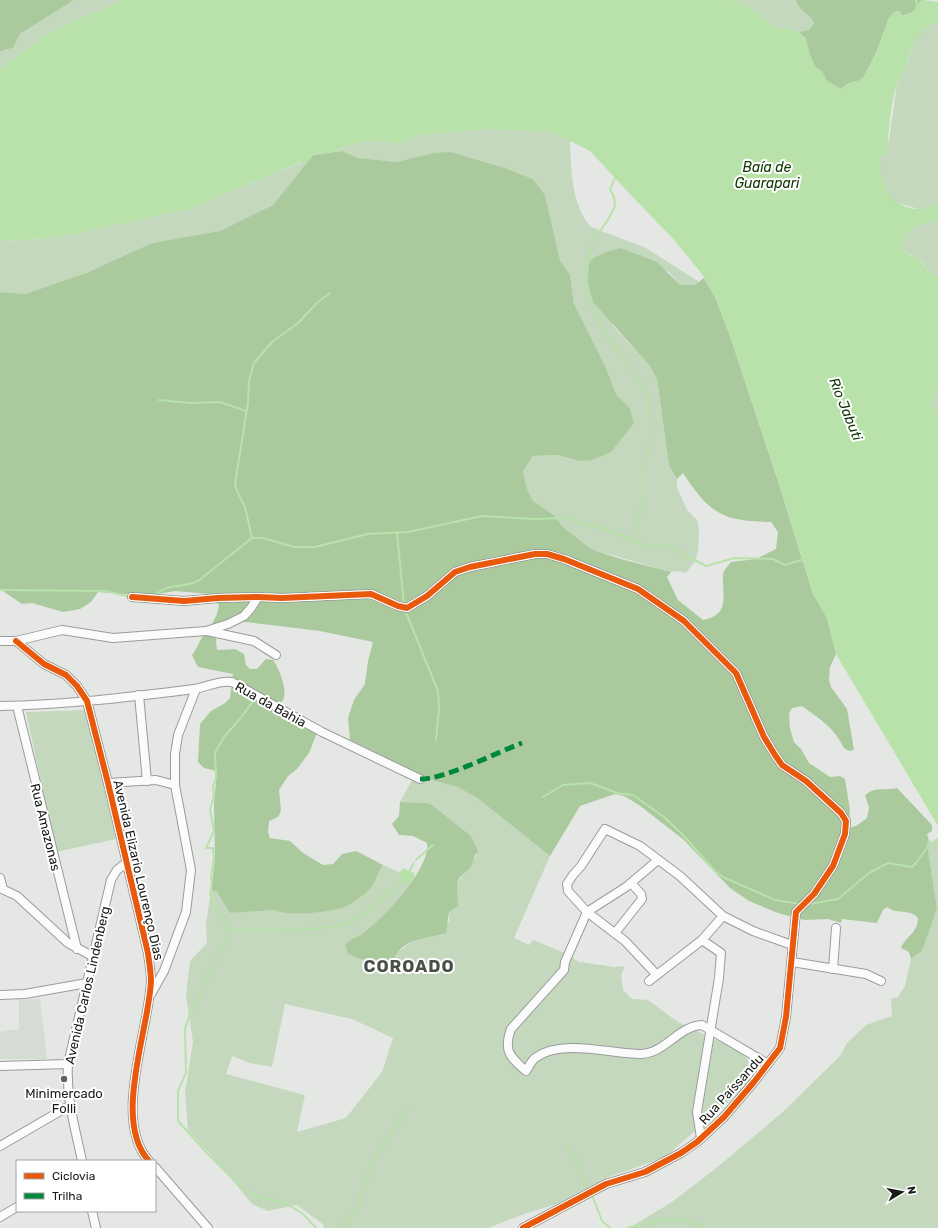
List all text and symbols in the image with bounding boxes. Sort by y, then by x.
water label: Baía de Guarapari [735,159,800,192]
water label: Rio Jabuti [825,375,866,444]
street label: Rua da Bahia [233,679,309,730]
street label: Avenida Elizario Lourenço Dias [110,779,167,962]
street label: Rua Amazonas [27,782,64,873]
street label: Avenida Carlos Lindenberg [62,905,114,1066]
district label: COROADO [363,956,455,976]
street label: Rua Paíssandu [696,1051,767,1127]
marker: Minimercado Folli [59,1074,69,1084]
place label: Minimercado Folli [25,1086,103,1116]
legend [16,1160,156,1212]
text: Ciclovia [52,1169,95,1183]
north arrow [882,1172,922,1212]
text: N [904,1185,918,1195]
text: Trilha [52,1189,82,1203]

